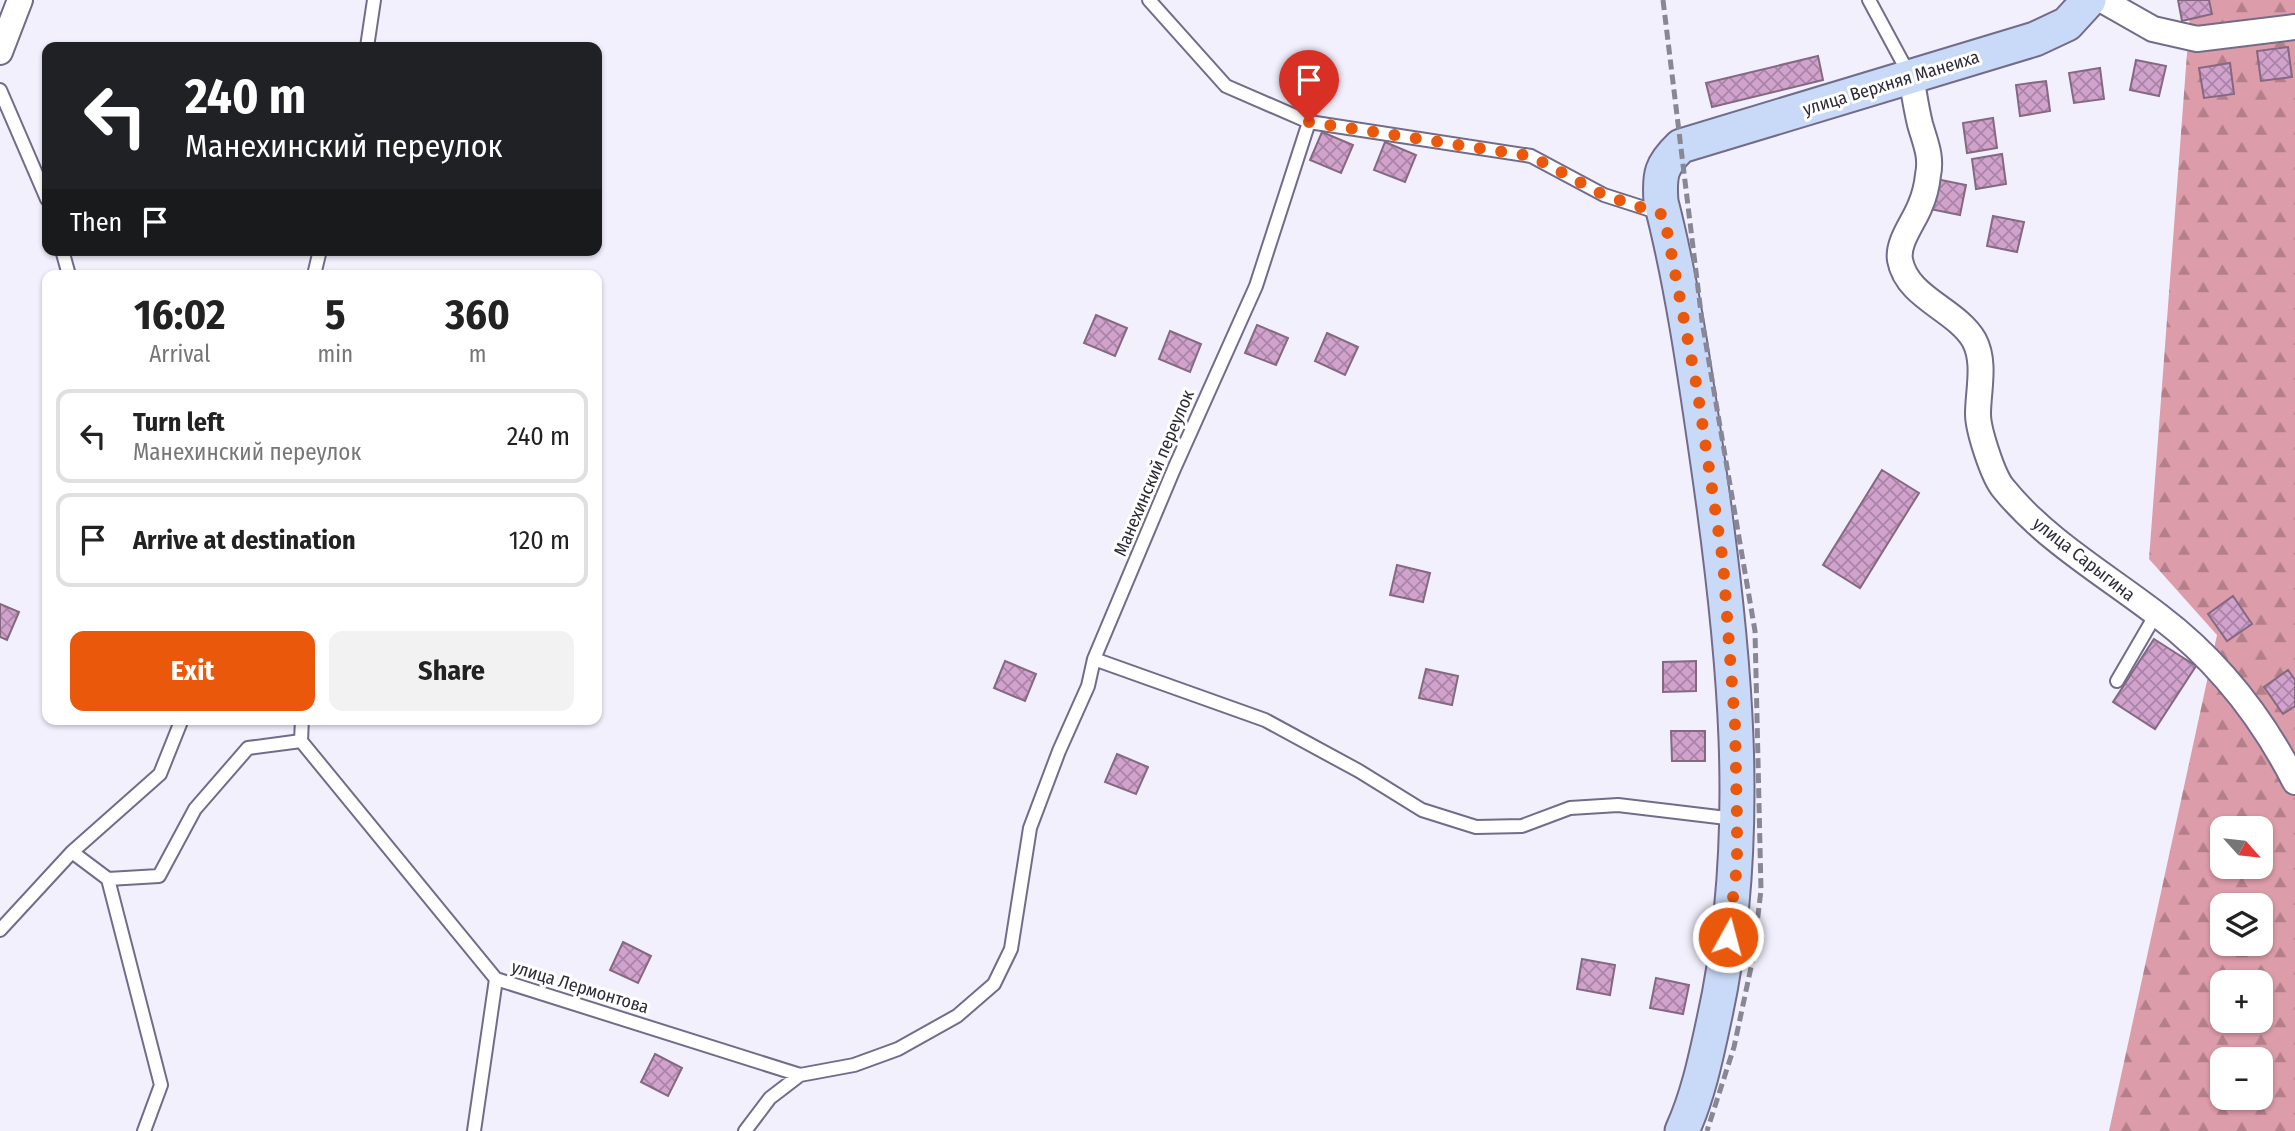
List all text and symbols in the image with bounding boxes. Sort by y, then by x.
street label: улица Верхняя Манеиха [1800,46,1982,120]
pin [1279,50,1339,122]
icon: arrive [1290,61,1328,99]
text: 240 m [185,67,306,126]
icon: left [70,70,161,161]
text: Манехинский переулок [185,127,503,165]
icon: arrive [136,203,174,241]
text: Then [70,207,122,238]
text: 16:02 [134,290,225,340]
text: 5 [325,290,346,340]
text: 360 [445,290,510,340]
text: Arrival [149,340,210,368]
text: min [317,340,353,368]
text: m [469,340,486,368]
street label: Манехинский переулок [1109,386,1199,560]
text: Turn left [133,407,225,438]
icon: left [74,417,112,455]
text: 240 m [507,421,570,452]
text: Манехинский переулок [133,438,361,466]
street label: улица Сарыгина [2028,512,2140,606]
icon: arrive [74,521,112,559]
text: Arrive at destination [133,525,356,556]
text: 120 m [509,525,570,556]
button: Exit [70,631,315,711]
button: Share [329,631,574,711]
north arrow [2210,816,2273,878]
map controls [2210,816,2273,1110]
button: layers [2210,893,2273,956]
position arrow [1691,900,1765,974]
street label: улица Лермонтова [509,956,651,1018]
button: + [2210,970,2273,1033]
button: − [2210,1047,2273,1110]

